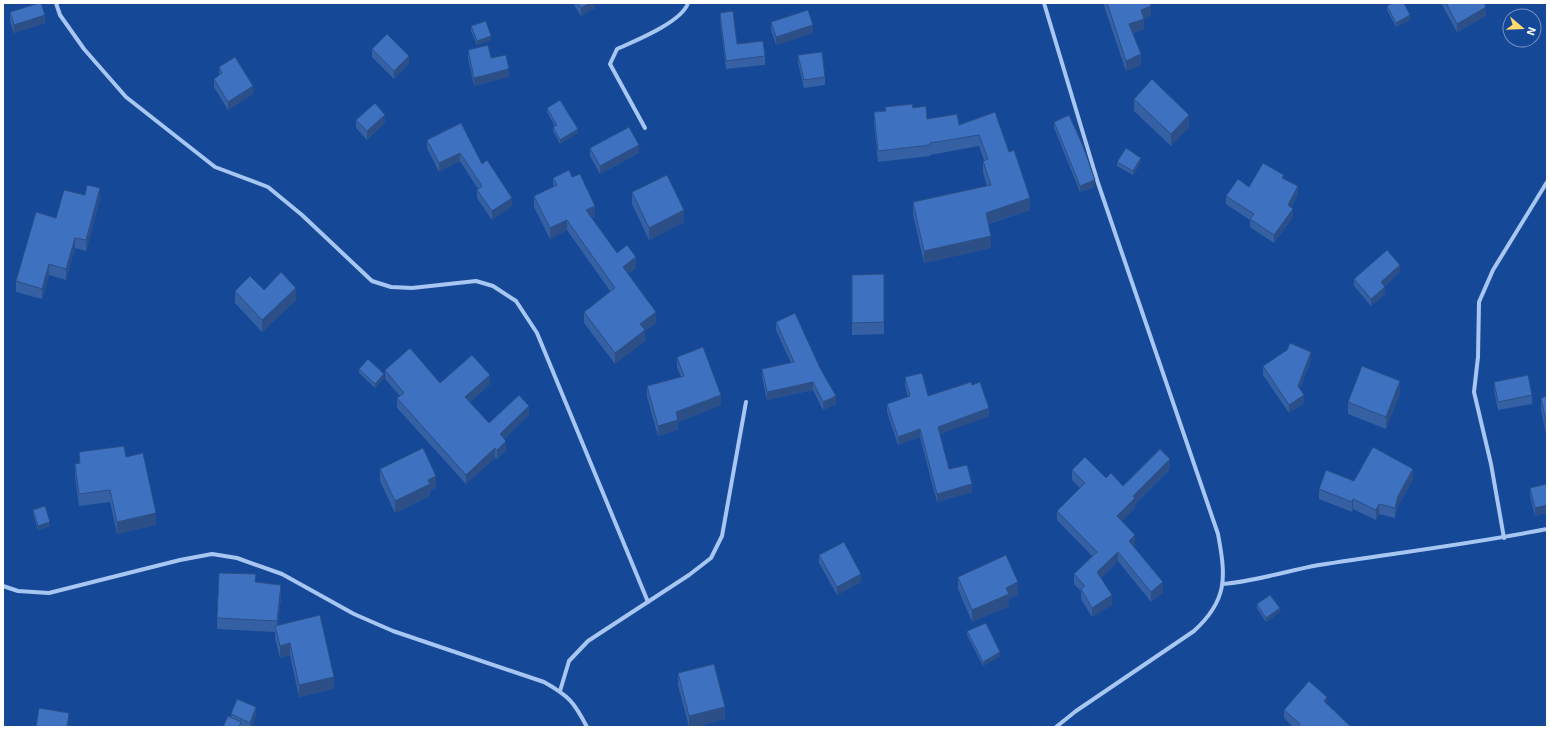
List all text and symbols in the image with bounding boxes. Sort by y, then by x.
north arrow [1502,8,1542,48]
text: N [1524,26,1539,37]

